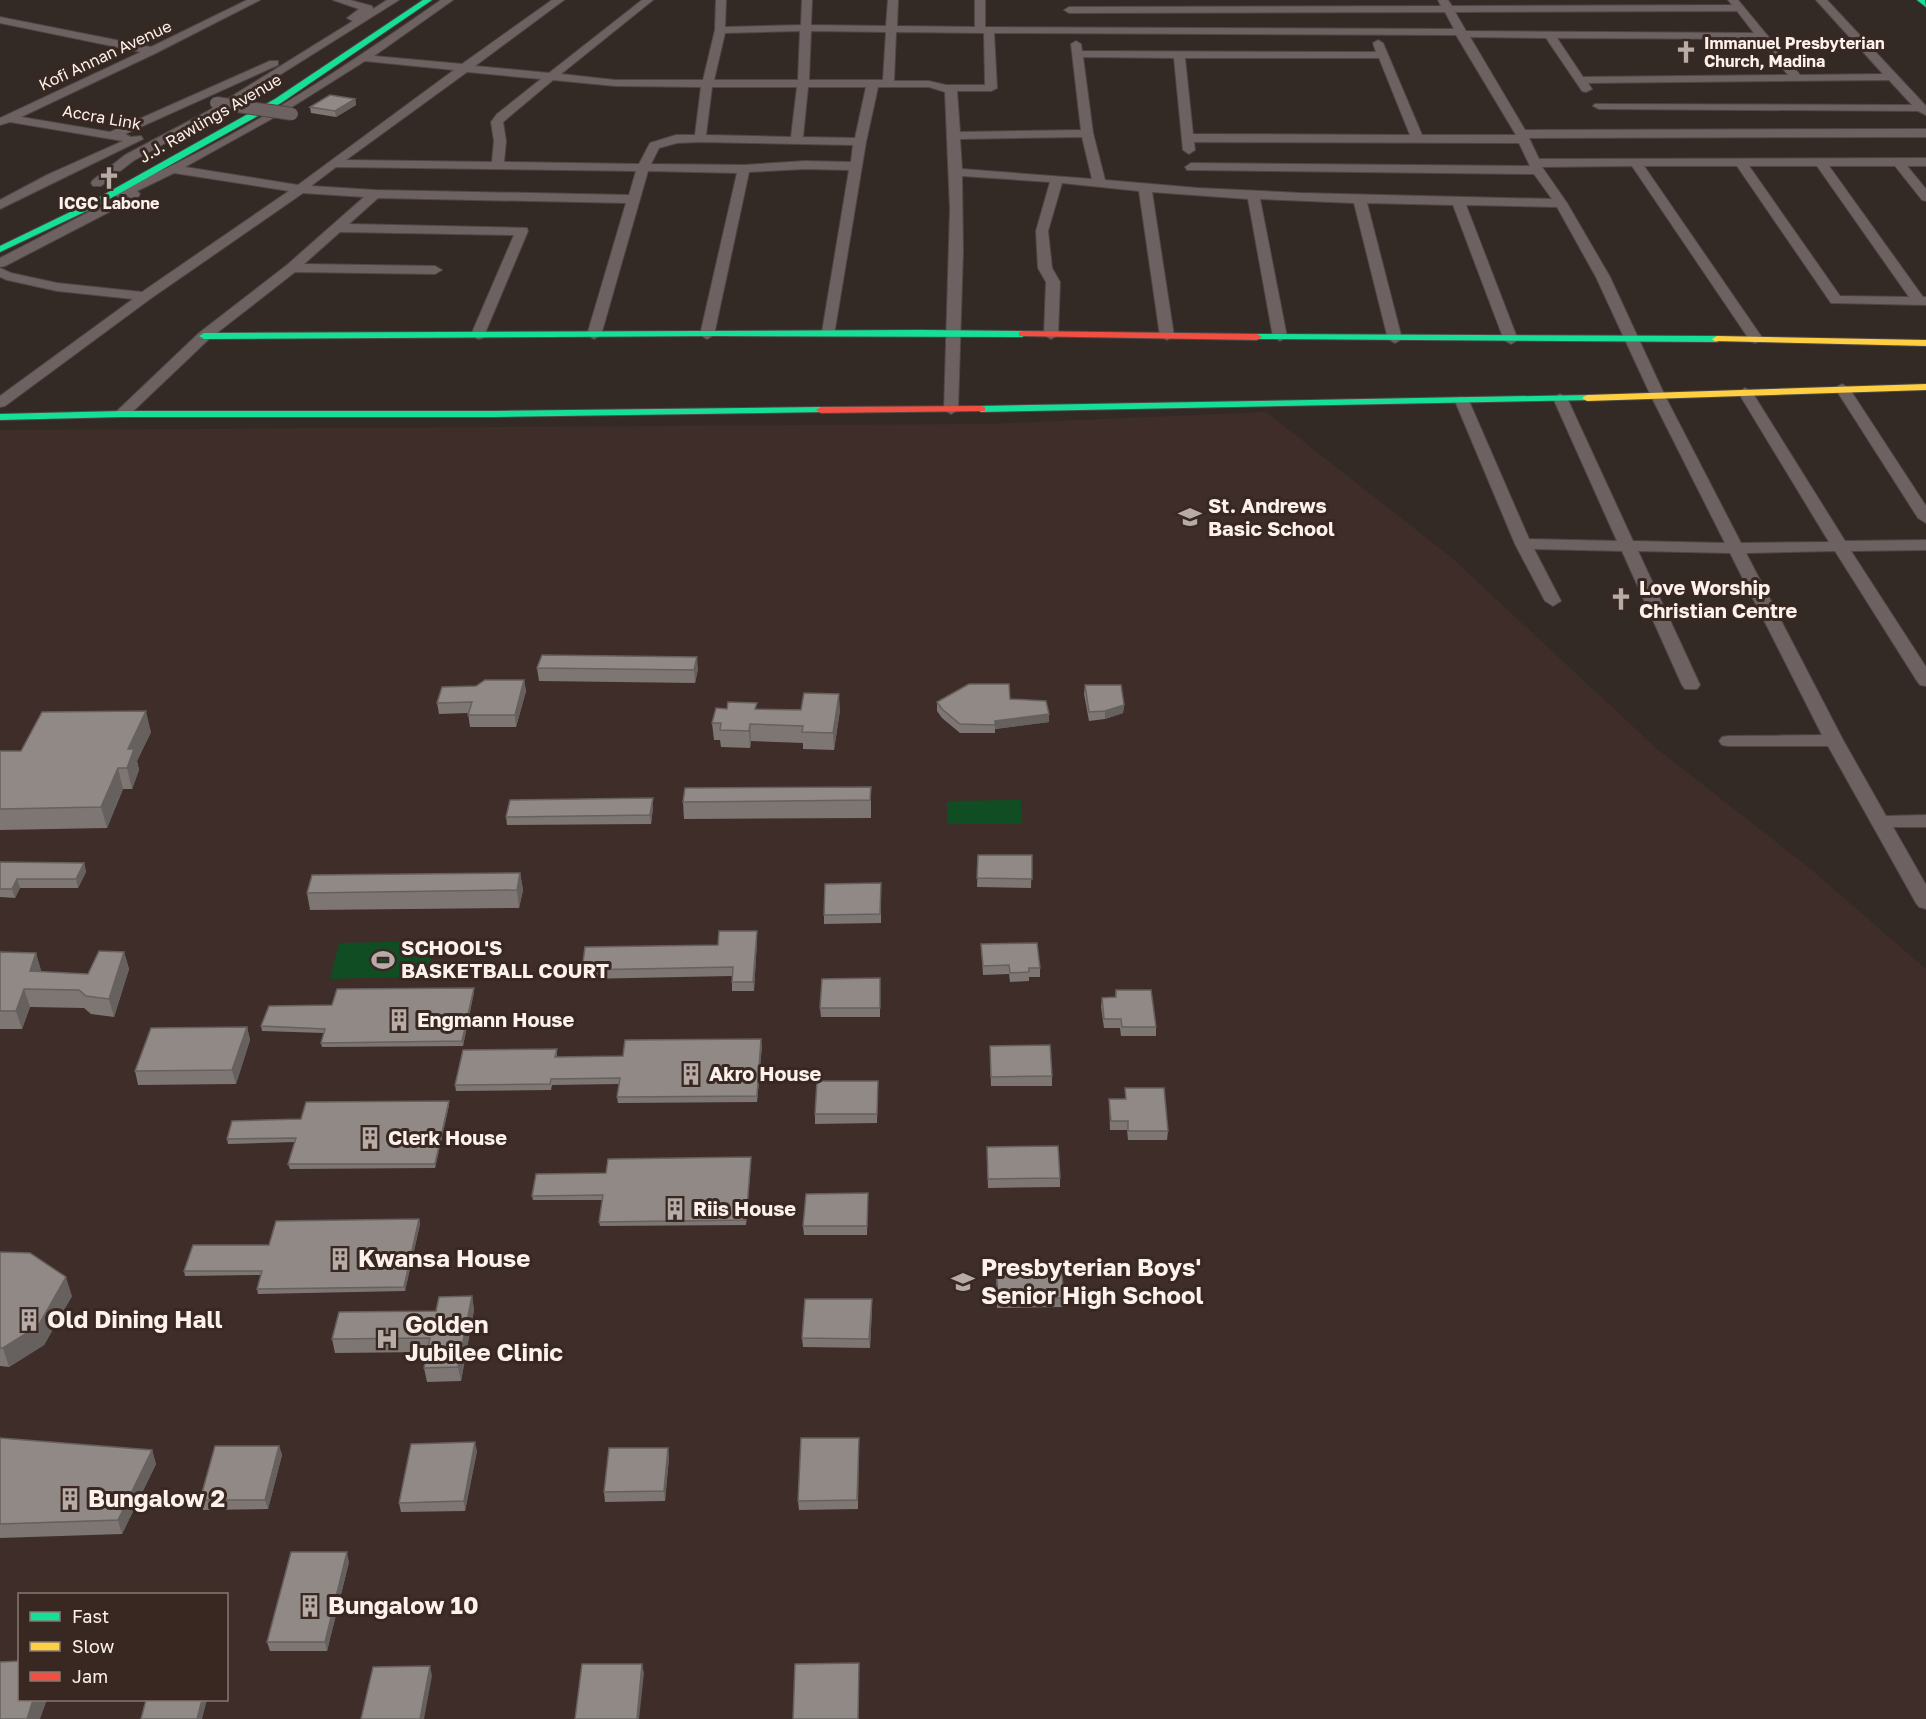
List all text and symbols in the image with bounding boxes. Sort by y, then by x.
street label: Kofi Annan Avenue [35,15,175,95]
place label: Immanuel Presbyterian Church, Madina [1704,33,1885,71]
church icon: Immanuel Presbyterian Church, Madina [1673,39,1699,65]
street label: J.J. Rawlings Avenue [135,69,285,167]
street label: Accra Link [61,100,143,134]
church icon: ICGC Labone [96,165,122,191]
place label: ICGC Labone [58,193,160,213]
place label: St. Andrews Basic School [1208,493,1335,540]
school or university icon: St. Andrews Basic School [1177,504,1203,530]
place label: Love Worship Christian Centre [1639,575,1797,622]
church icon: Love Worship Christian Centre [1608,586,1634,612]
place label: SCHOOL'S BASKETBALL COURT [401,935,609,982]
sports icon: SCHOOL'S BASKETBALL COURT [370,947,396,973]
building icon: Engmann House [386,1007,412,1033]
place label: Engmann House [417,1007,574,1031]
building icon: Akro House [678,1061,704,1087]
place label: Akro House [709,1061,822,1085]
building icon: Clerk House [357,1125,383,1151]
place label: Clerk House [388,1125,507,1149]
building icon: Riis House [662,1196,688,1222]
place label: Riis House [693,1196,796,1220]
place label: Kwansa House [358,1243,530,1272]
building icon: Kwansa House [327,1246,353,1272]
place label: Presbyterian Boys' Senior High School [981,1252,1203,1309]
school or university icon: Presbyterian Boys' Senior High School [950,1269,976,1295]
place label: Old Dining Hall [47,1304,223,1333]
building icon: Old Dining Hall [16,1307,42,1333]
place label: Golden Jubilee Clinic [405,1309,563,1366]
hospital icon: Golden Jubilee Clinic [374,1326,400,1352]
place label: Bungalow 2 [88,1483,225,1512]
building icon: Bungalow 2 [57,1486,83,1512]
place label: Bungalow 10 [328,1590,478,1619]
legend [18,1593,228,1701]
building icon: Bungalow 10 [297,1593,323,1619]
text: Fast [72,1605,109,1627]
text: Slow [72,1635,115,1657]
text: Jam [72,1665,108,1687]

